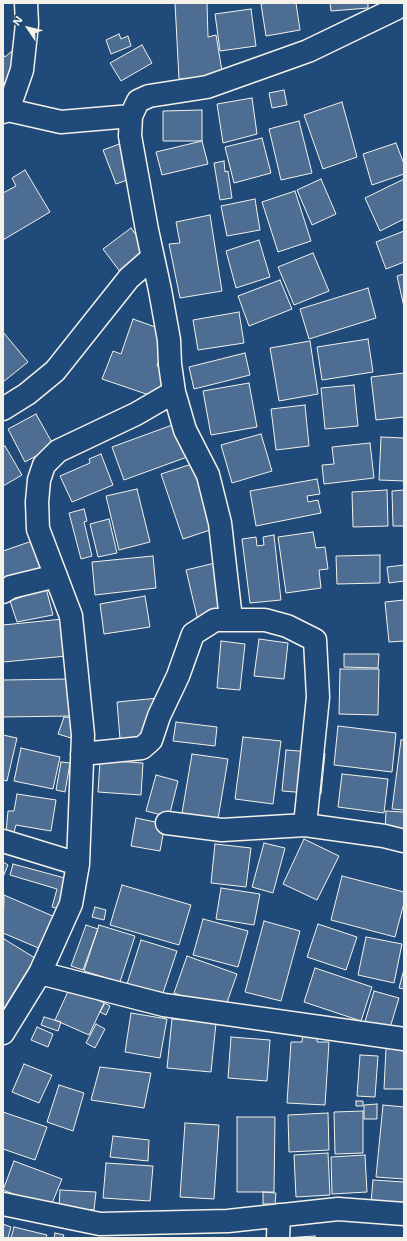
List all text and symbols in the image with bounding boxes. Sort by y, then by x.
north arrow [8,8,48,48]
text: N [9,13,26,29]

